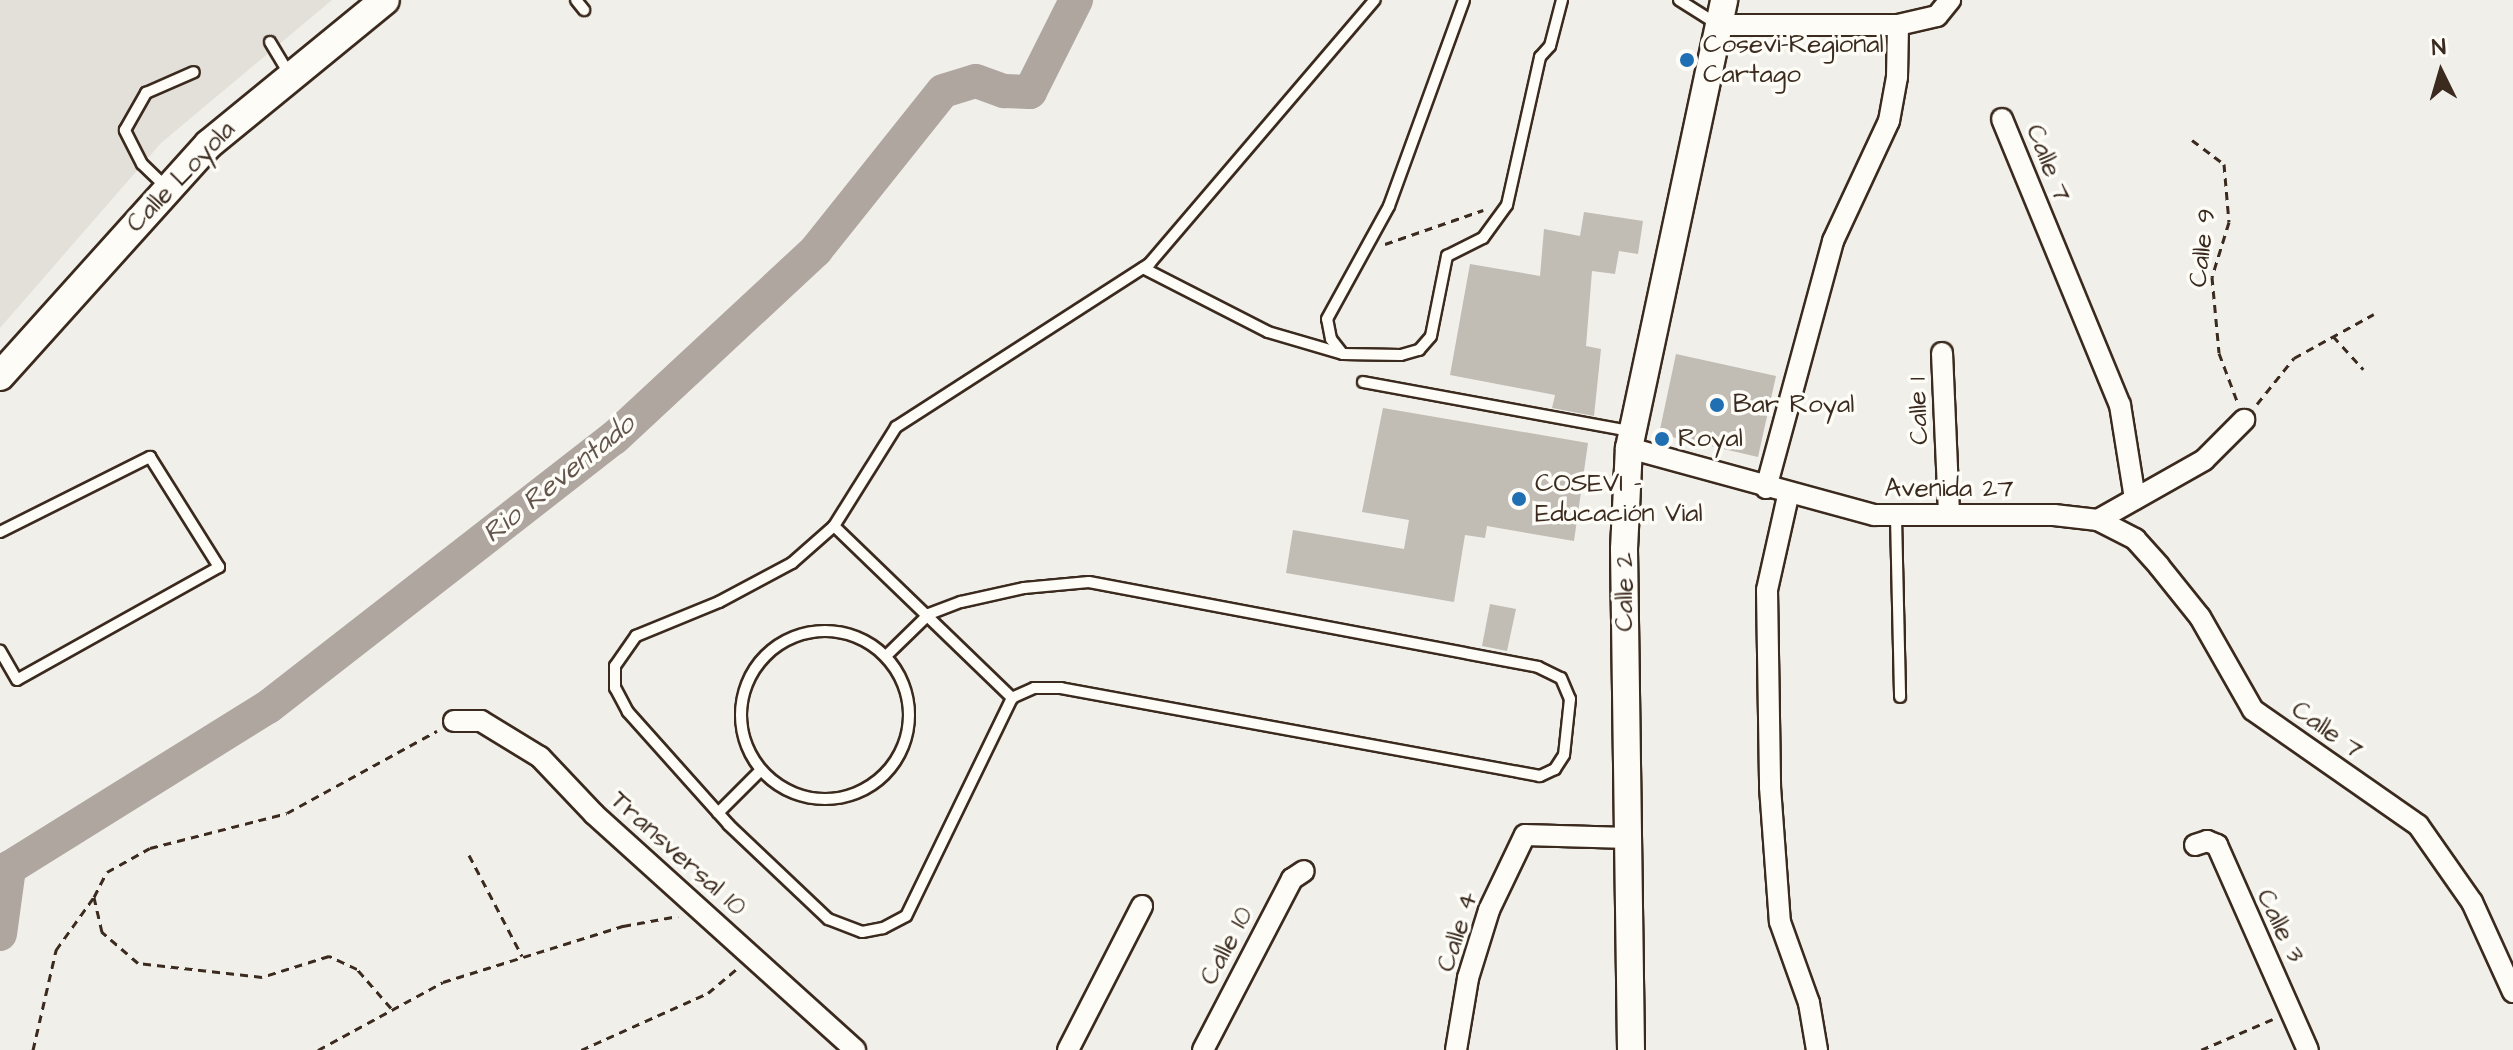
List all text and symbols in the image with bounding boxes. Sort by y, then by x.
place label: Cosevi-Regional Cartago [1703,29,1884,90]
north arrow [2401,32,2481,112]
text: N [2431,32,2447,64]
marker: Cosevi-Regional Cartago [1678,51,1696,69]
street label: Calle Loyola [120,115,242,239]
street label: Calle 7 [2018,120,2078,206]
street label: Calle 9 [2183,207,2223,289]
street label: Calle 1 [1902,377,1936,445]
place label: Bar Royal [1733,389,1854,421]
marker: Bar Royal [1708,396,1726,414]
water label: Rio Reventado [476,408,642,550]
place label: Royal [1678,423,1743,455]
marker: Royal [1653,430,1671,448]
place label: COSEVI - Educación Vial [1535,468,1703,530]
street label: Avenida 27 [1885,473,2013,505]
marker: COSEVI - Educación Vial [1510,490,1528,508]
street label: Calle 2 [1609,552,1641,632]
street label: Calle 7 [2285,694,2369,766]
street label: Transversal 10 [604,785,752,923]
street label: Calle 3 [2249,884,2311,968]
street label: Calle 4 [1430,888,1486,976]
street label: Calle 10 [1194,902,1260,990]

